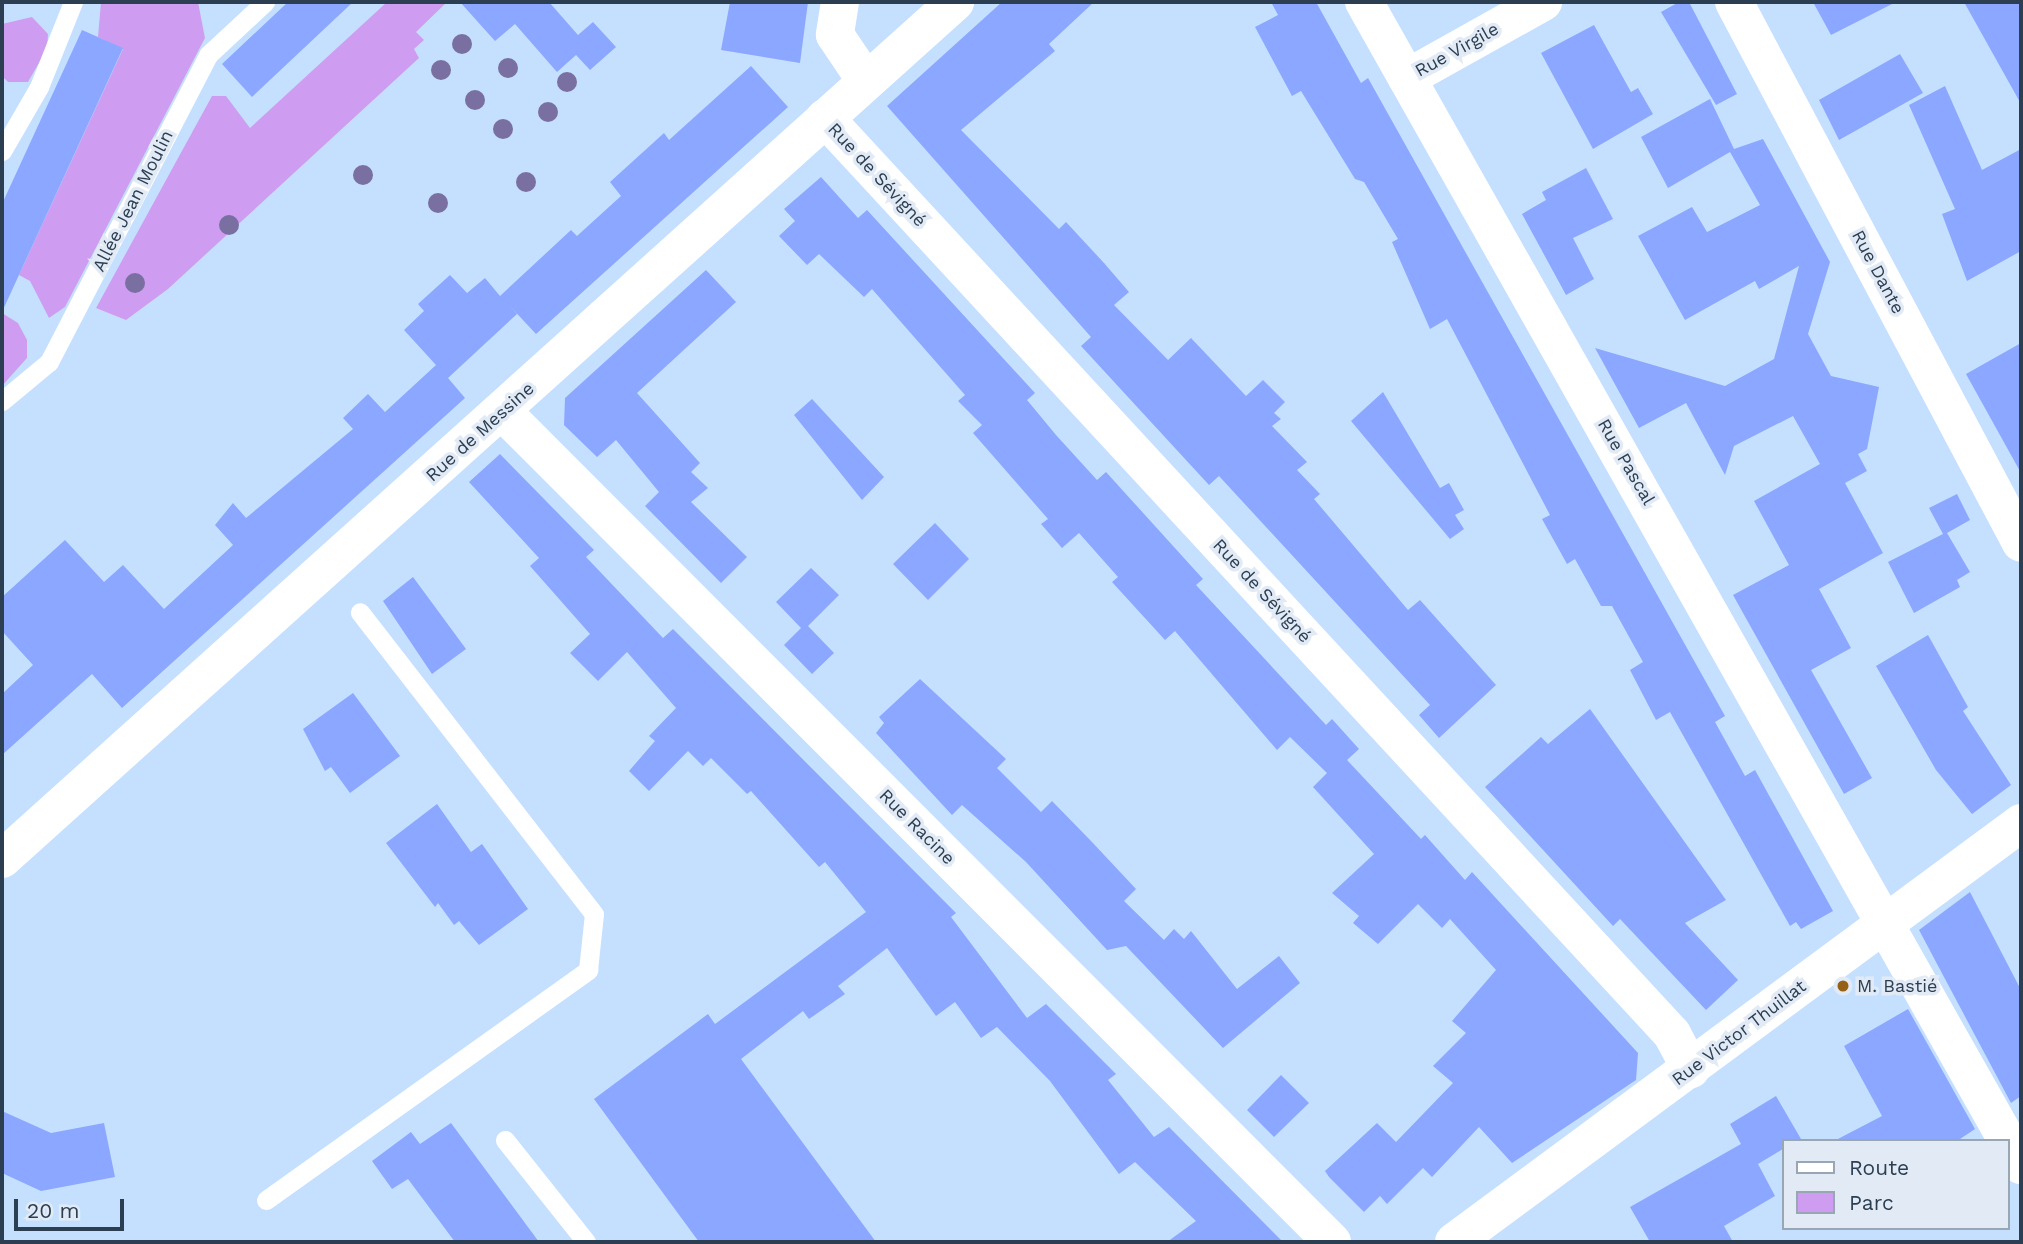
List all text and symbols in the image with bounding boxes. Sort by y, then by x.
street label: Rue Virgile [1411,18,1503,82]
street label: Rue de Sévigné [823,119,931,231]
street label: Allée Jean Moulin [88,126,178,276]
street label: Rue Dante [1847,227,1909,317]
street label: Rue de Messine [421,378,539,486]
street label: Rue Pascal [1593,415,1659,509]
street label: Rue de Sévigné [1208,535,1316,647]
street label: Rue Racine [875,785,959,869]
street label: Rue Victor Thuillat [1667,975,1811,1091]
place label: M. Bastié [1857,975,1937,997]
marker: M. Bastié [1835,978,1851,994]
legend [1782,1139,2009,1230]
text: Route [1849,1155,1909,1180]
scale bar [18,1184,128,1228]
text: Parc [1849,1190,1894,1215]
text: 20 m [27,1198,79,1223]

